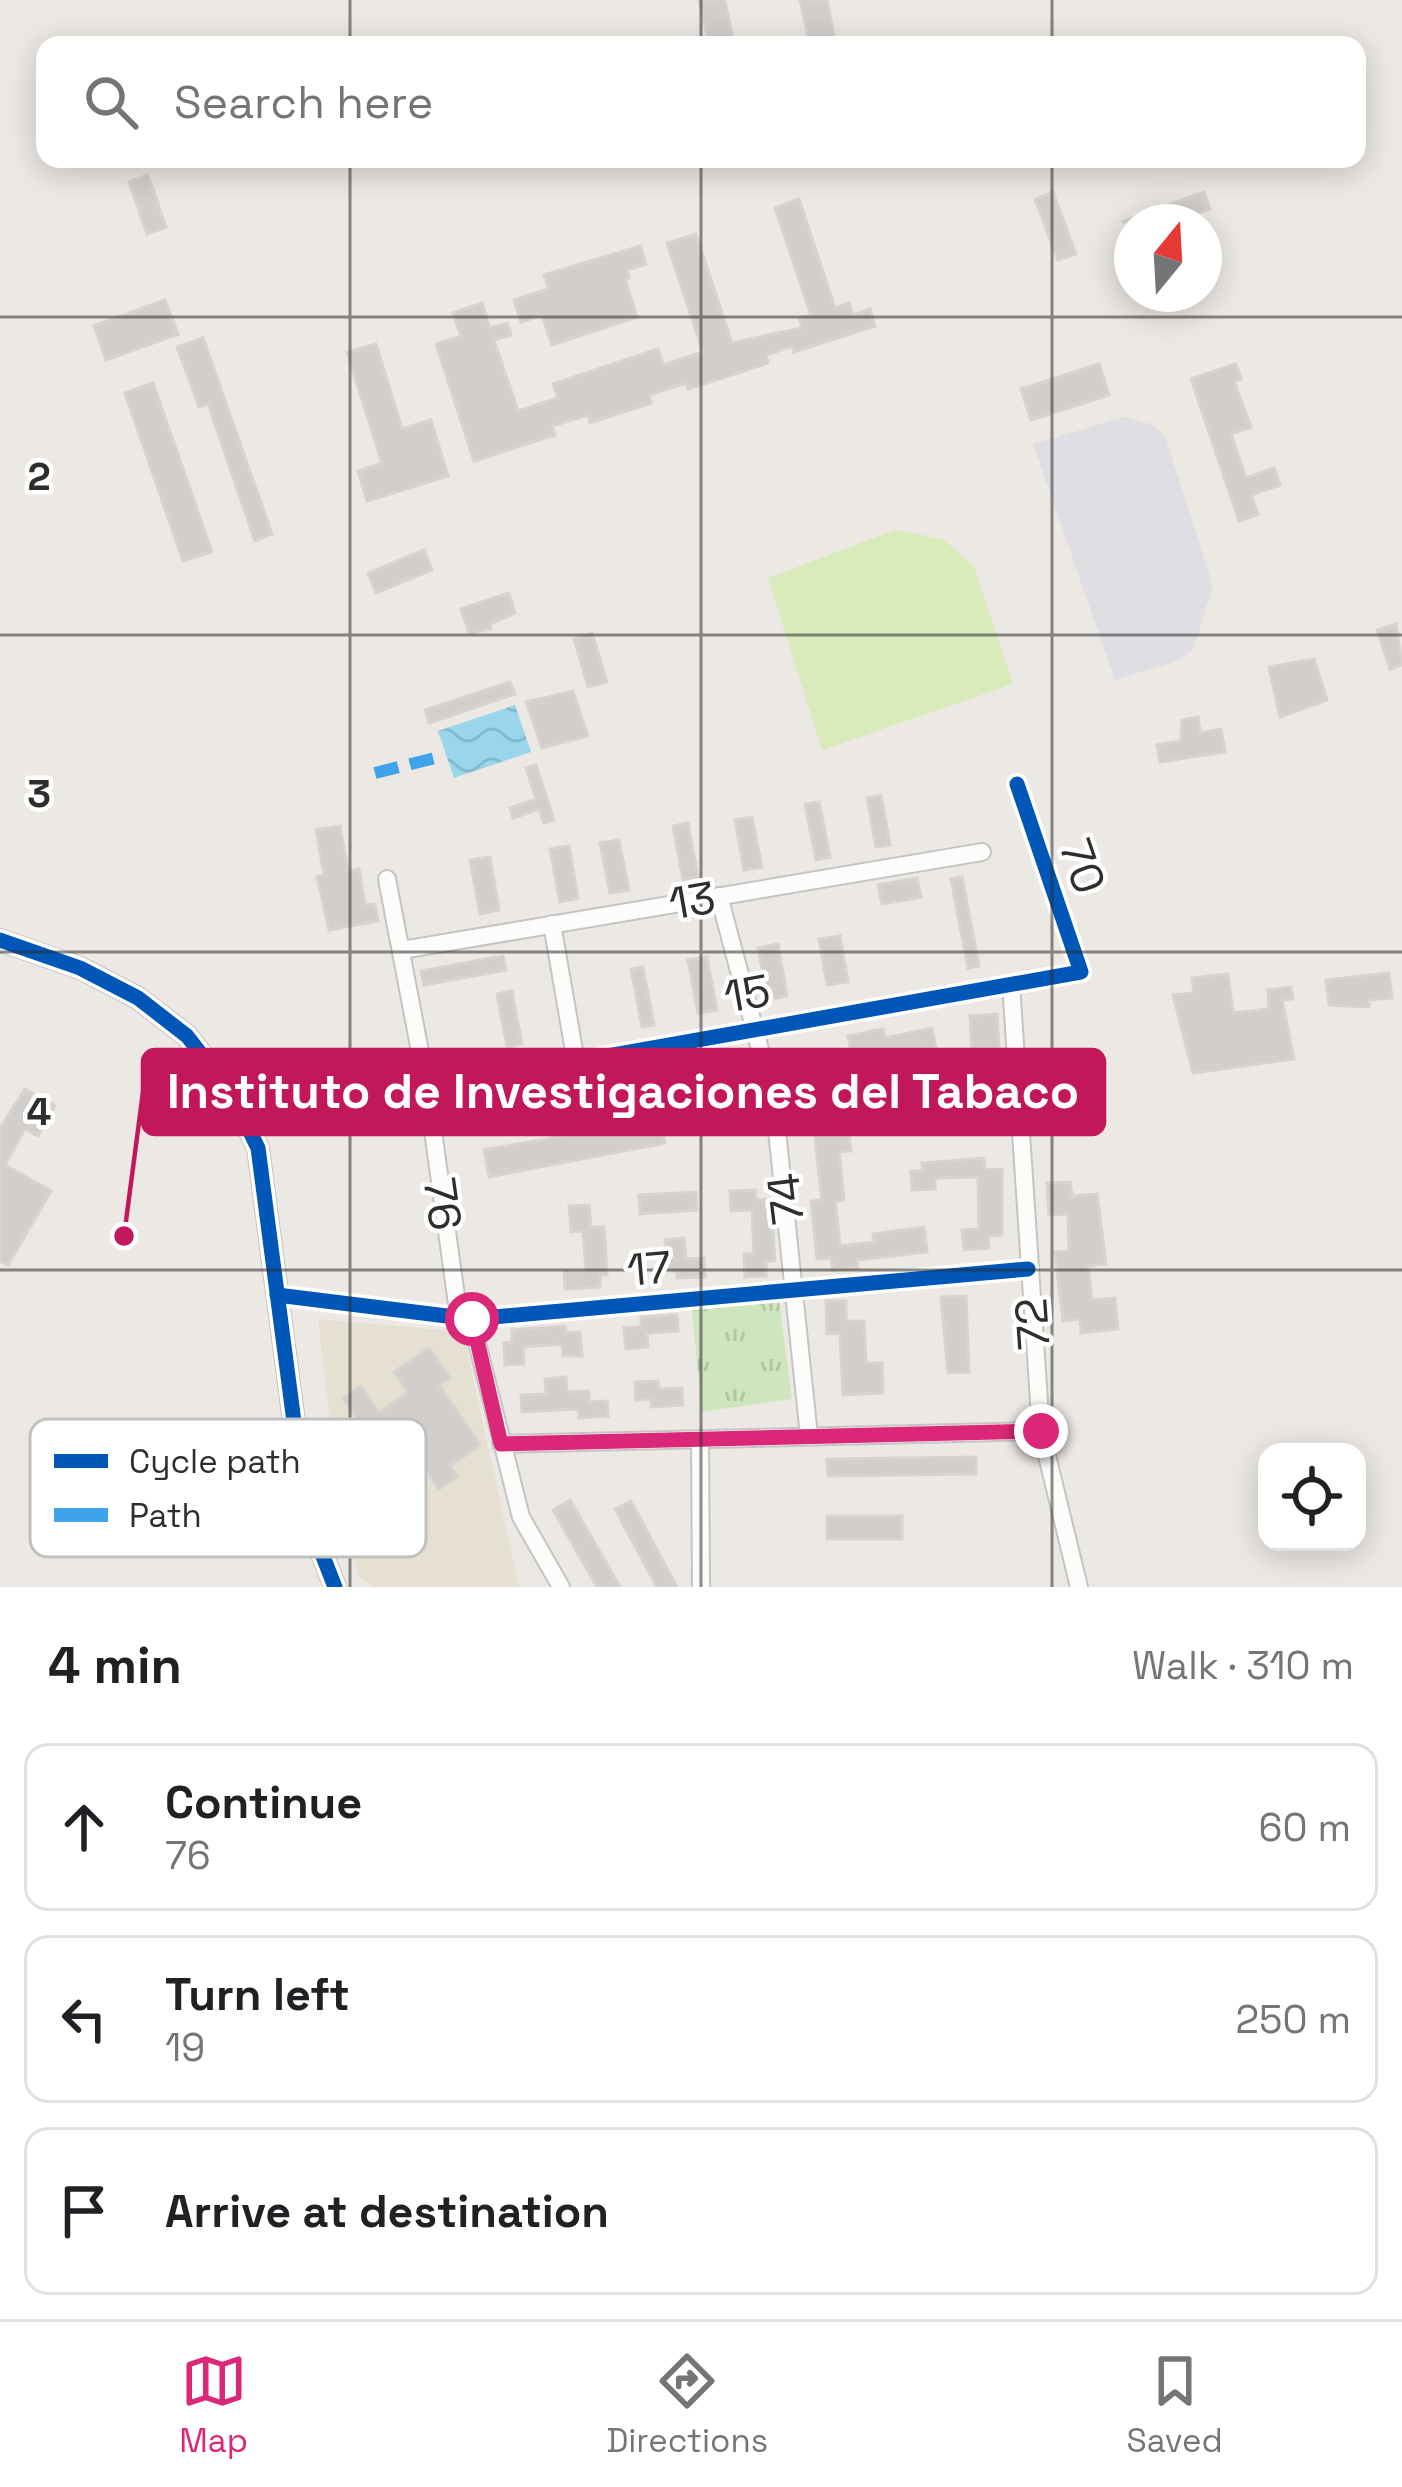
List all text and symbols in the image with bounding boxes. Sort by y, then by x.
search box [36,36,1366,168]
icon: search [78,69,144,135]
text: Search here [174,74,433,131]
north arrow [1114,204,1222,312]
text: 2 [27,452,51,501]
text: 3 [27,769,51,818]
street label: 70 [1047,831,1118,901]
street label: 13 [664,868,720,933]
street label: 15 [720,961,775,1026]
callout: Instituto de Investigaciones del Tabaco [143,1050,1104,1134]
text: Instituto de Investigaciones del Tabaco [167,1061,1079,1122]
text: 4 [27,1087,51,1136]
street label: 74 [754,1170,817,1228]
street label: 76 [411,1174,474,1234]
street label: 17 [625,1238,674,1299]
route start [445,1292,499,1346]
street label: 72 [1002,1296,1063,1352]
route end [1014,1404,1068,1458]
legend [30,1419,426,1557]
text: Cycle path [129,1441,301,1483]
map controls [1258,1443,1366,1551]
button: locate [1258,1443,1366,1551]
text: Path [129,1495,202,1537]
text: 4 min [48,1633,182,1698]
text: Walk · 310 m [1132,1641,1354,1690]
text: Continue [165,1774,362,1831]
icon: ahead [51,1794,117,1860]
text: 60 m [1259,1803,1351,1852]
text: 76 [165,1831,211,1880]
text: Turn left [165,1966,350,2023]
icon: left [51,1986,117,2052]
text: 250 m [1236,1995,1351,2044]
text: 19 [165,2023,205,2072]
icon: arrive [51,2178,117,2244]
text: Arrive at destination [165,2183,609,2240]
tab: Map [179,2348,248,2462]
tab: Directions [606,2348,768,2462]
tab: Saved [1127,2348,1223,2462]

